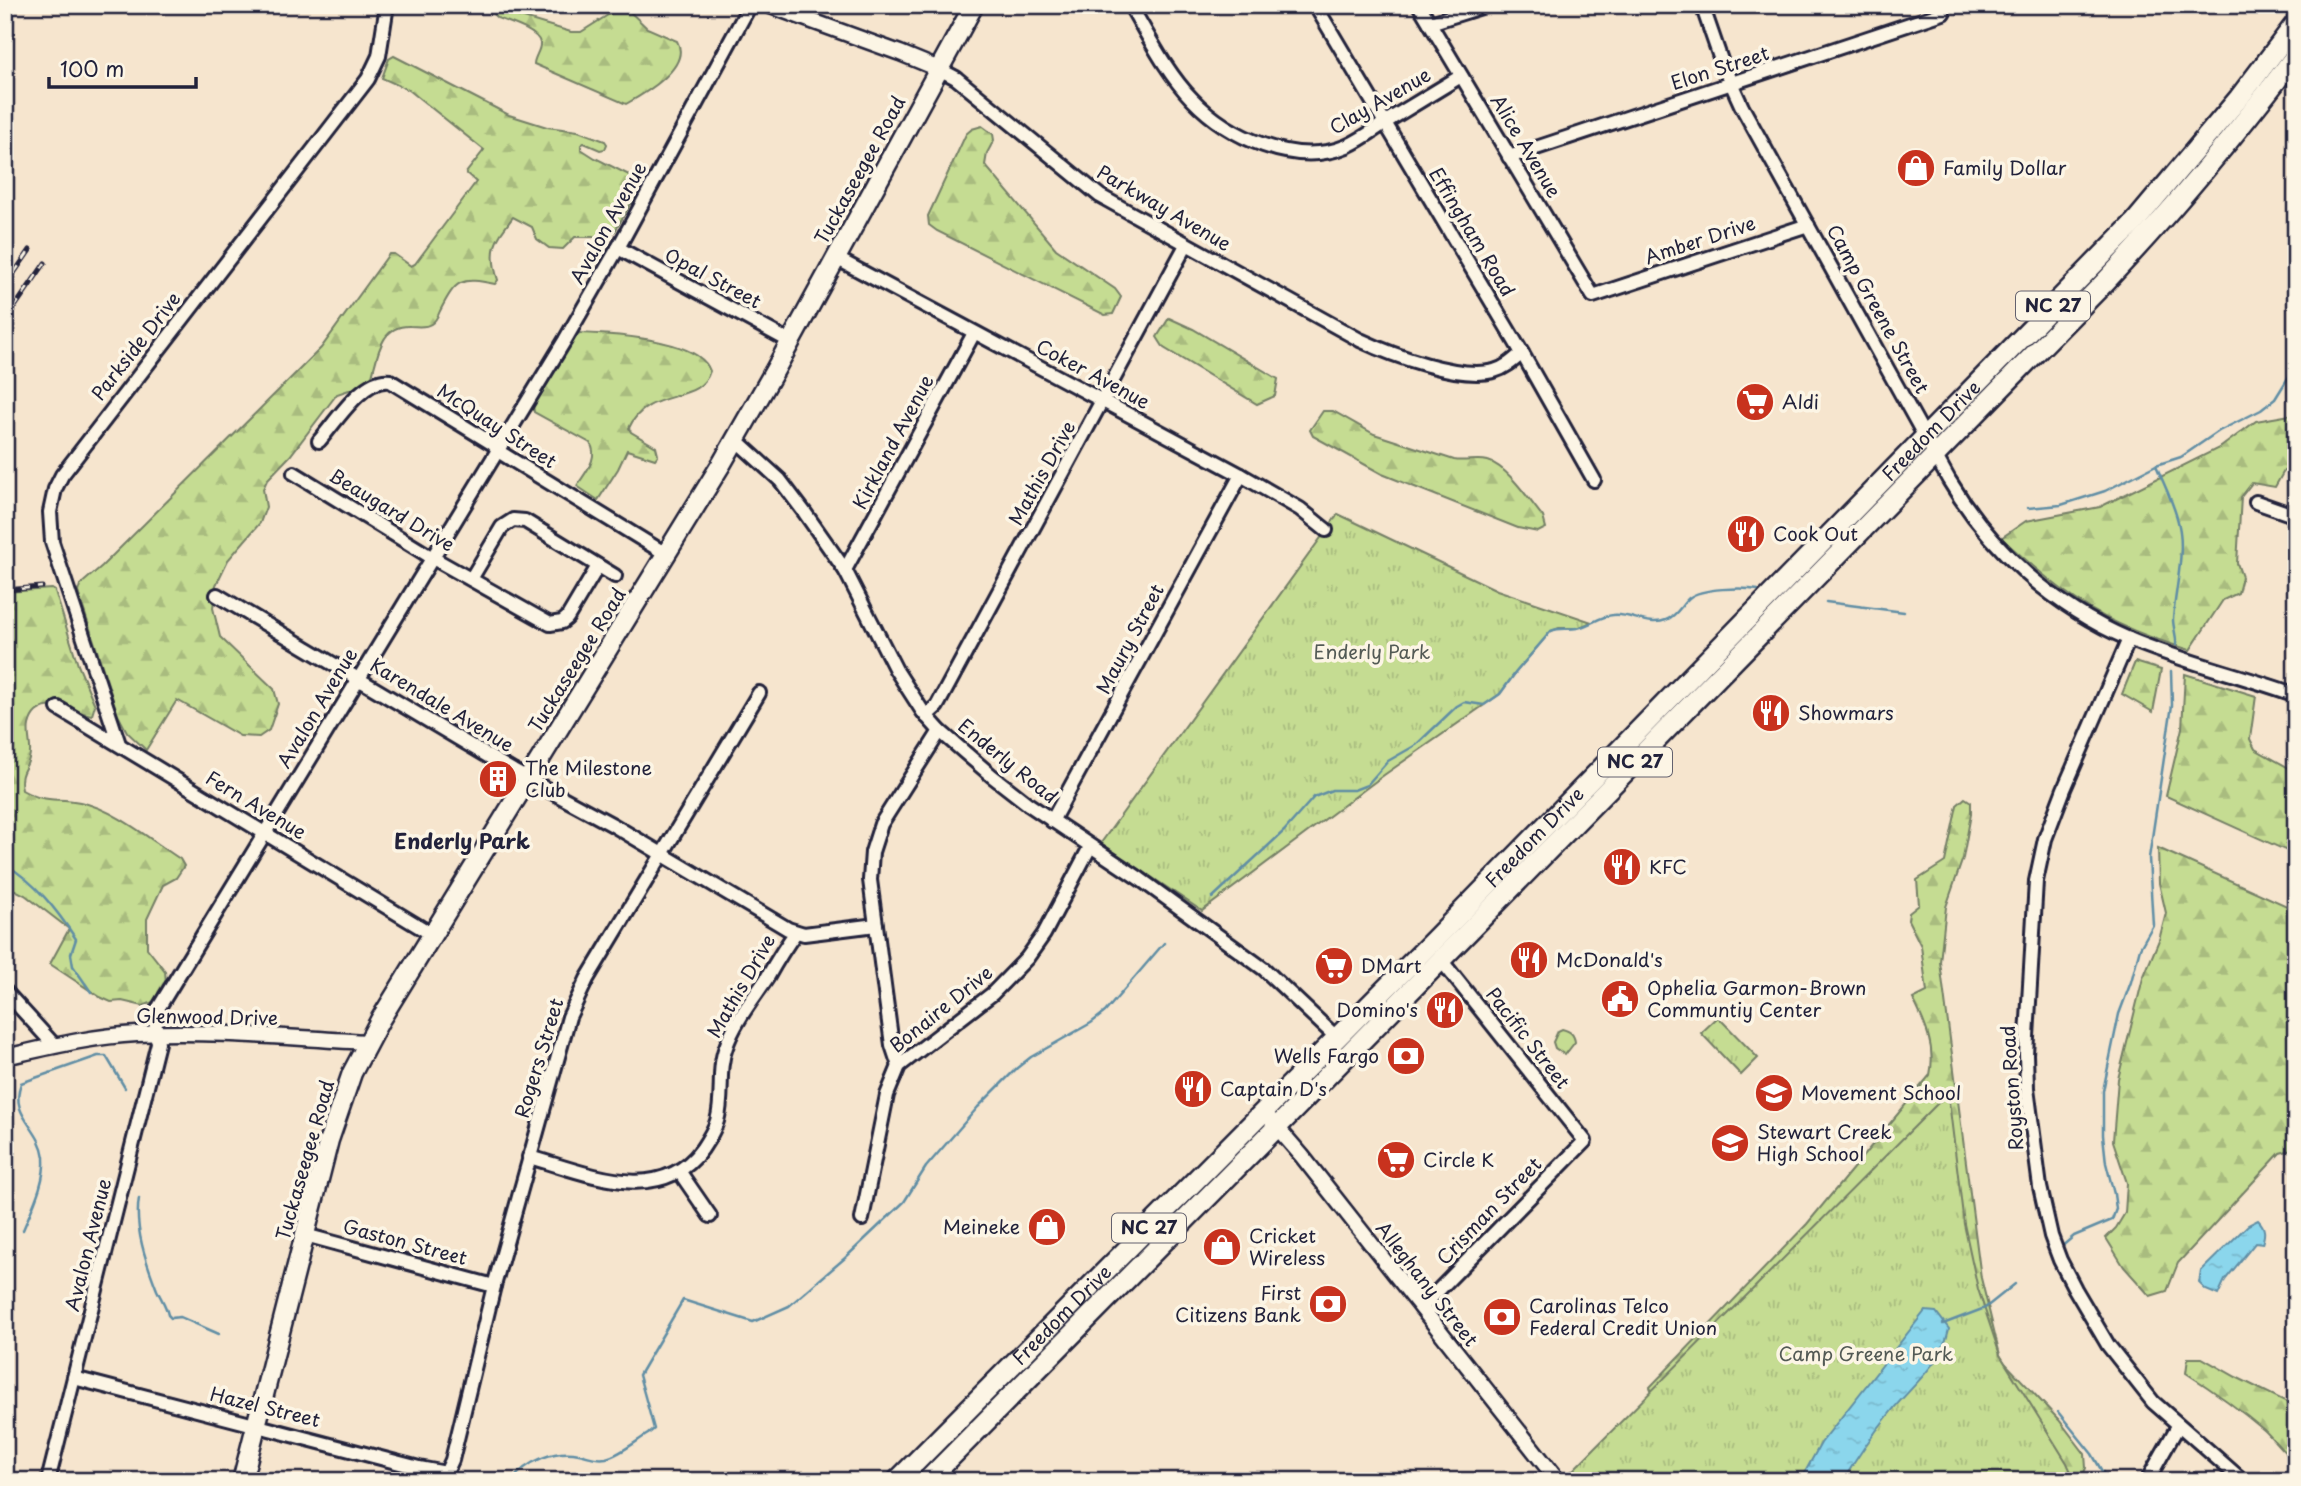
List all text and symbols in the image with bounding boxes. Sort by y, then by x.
street label: Elon Street [1667,38,1773,96]
scale bar [49,46,196,90]
text: 100 m [60,52,124,84]
street label: Clay Avenue [1324,60,1435,140]
street label: Alice Avenue [1485,88,1569,203]
street label: Tuckaseegee Road [807,90,911,249]
shop icon: Family Dollar [1895,147,1937,189]
place label: Family Dollar [1943,153,2067,181]
street label: Avalon Avenue [562,156,652,289]
street label: Parkway Avenue [1092,157,1237,257]
street label: Effingham Road [1423,161,1523,301]
street label: Amber Drive [1641,208,1759,270]
street label: Camp Greene Street [1821,219,1937,398]
street label: Opal Street [660,240,767,314]
street label: Parkside Drive [84,285,187,406]
road number: NC 27 [2016,292,2090,320]
street label: Coker Avenue [1032,331,1155,415]
street label: Kirkland Avenue [845,369,939,514]
street label: Freedom Drive [1875,373,1986,487]
street label: McQuay Street [432,376,563,474]
supermarket icon: Aldi [1734,381,1776,423]
place label: Aldi [1782,387,1819,415]
street label: Mathis Drive [1001,415,1081,530]
street label: Beaugard Drive [325,461,461,558]
restaurant icon: Cook Out [1725,513,1767,555]
place label: Cook Out [1773,519,1858,547]
street label: Maury Street [1088,578,1170,699]
street label: Tuckaseegee Road [520,582,632,737]
park label: Enderly Park [1314,637,1431,665]
street label: Avalon Avenue [269,642,363,773]
street label: Karendale Avenue [365,650,520,758]
restaurant icon: Showmars [1750,692,1792,734]
place label: Showmars [1798,698,1894,726]
street label: Enderly Road [953,711,1064,809]
road number: NC 27 [1598,748,1672,776]
place label: The Milestone Club [525,753,652,803]
building icon: The Milestone Club [477,758,519,800]
street label: Fern Avenue [201,763,312,845]
street label: Freedom Drive [1478,780,1590,893]
district label: Enderly Park [394,824,530,856]
restaurant icon: KFC [1601,846,1643,888]
place label: KFC [1649,852,1687,880]
street label: Mathis Drive [699,928,781,1043]
restaurant icon: McDonald's [1508,939,1550,981]
supermarket icon: DMart [1313,945,1355,987]
place label: McDonald's [1556,945,1663,973]
place label: DMart [1361,951,1422,979]
street label: Bonaire Drive [883,958,998,1058]
place label: Ophelia Garmon-Brown Communtiy Center [1647,973,1867,1023]
public building icon: Ophelia Garmon-Brown Communtiy Center [1599,978,1641,1020]
street label: Pacific Street [1480,981,1578,1094]
restaurant icon: Domino's [1424,989,1466,1031]
street label: Rogers Street [507,994,570,1121]
place label: Domino's [1336,995,1418,1023]
street label: Glenwood Drive [136,1001,278,1031]
street label: Royston Road [1993,1025,2029,1152]
bank icon: Wells Fargo [1385,1035,1427,1077]
place label: Wells Fargo [1274,1041,1379,1069]
restaurant icon: Captain D's [1172,1068,1214,1110]
school or university icon: Movement School [1753,1072,1795,1114]
place label: Captain D's [1220,1074,1327,1102]
street label: Tuckaseegee Road [268,1076,340,1243]
place label: Movement School [1801,1078,1961,1106]
place label: Stewart Creek High School [1757,1117,1892,1167]
school or university icon: Stewart Creek High School [1709,1122,1751,1164]
supermarket icon: Circle K [1375,1139,1417,1181]
place label: Circle K [1423,1145,1494,1173]
street label: Crisman Street [1429,1150,1547,1271]
street label: Avalon Avenue [57,1175,117,1314]
shop icon: Meineke [1026,1206,1068,1248]
street label: Gaston Street [340,1211,471,1271]
place label: Meineke [943,1212,1020,1240]
road number: NC 27 [1112,1213,1186,1242]
street label: Alleghany Street [1370,1215,1486,1352]
place label: Cricket Wireless [1249,1221,1325,1271]
shop icon: Cricket Wireless [1201,1226,1243,1268]
street label: Freedom Drive [1005,1258,1117,1371]
place label: First Citizens Bank [1175,1278,1301,1328]
bank icon: First Citizens Bank [1307,1283,1349,1325]
place label: Carolinas Telco Federal Credit Union [1529,1291,1717,1341]
bank icon: Carolinas Telco Federal Credit Union [1481,1296,1523,1338]
park label: Camp Greene Park [1779,1339,1954,1367]
street label: Hazel Street [207,1379,323,1433]

